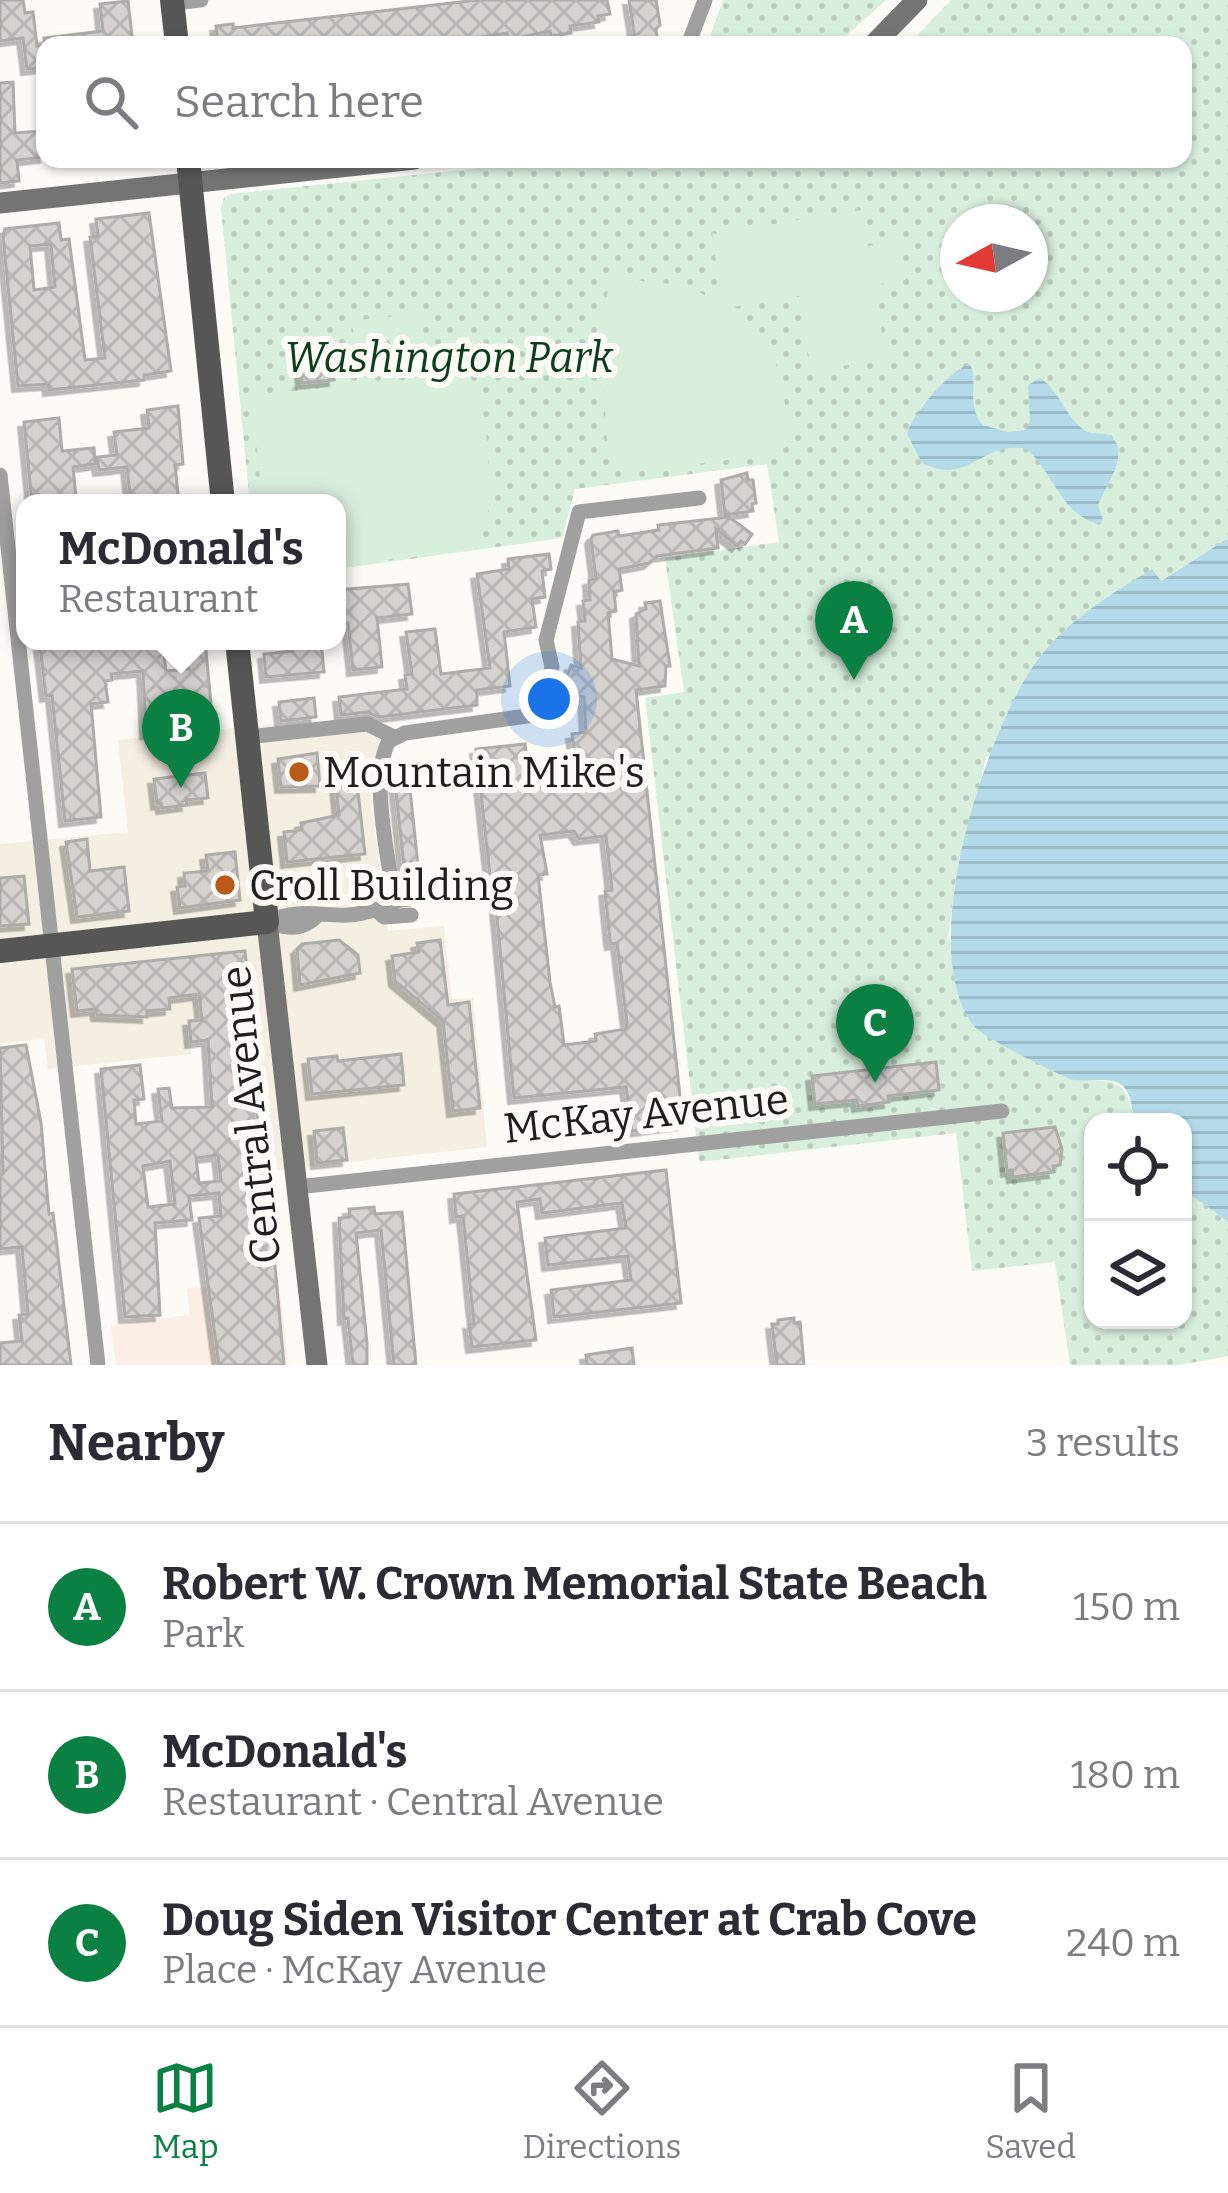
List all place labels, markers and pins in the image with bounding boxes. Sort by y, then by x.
pin: A [815,581,893,680]
pin: B [142,689,220,788]
place label: Mountain Mike's [323,748,645,798]
marker: Mountain Mike's [286,759,312,785]
place label: Croll Building [249,861,514,911]
marker: Croll Building [212,872,238,898]
pin: C [836,984,914,1083]

